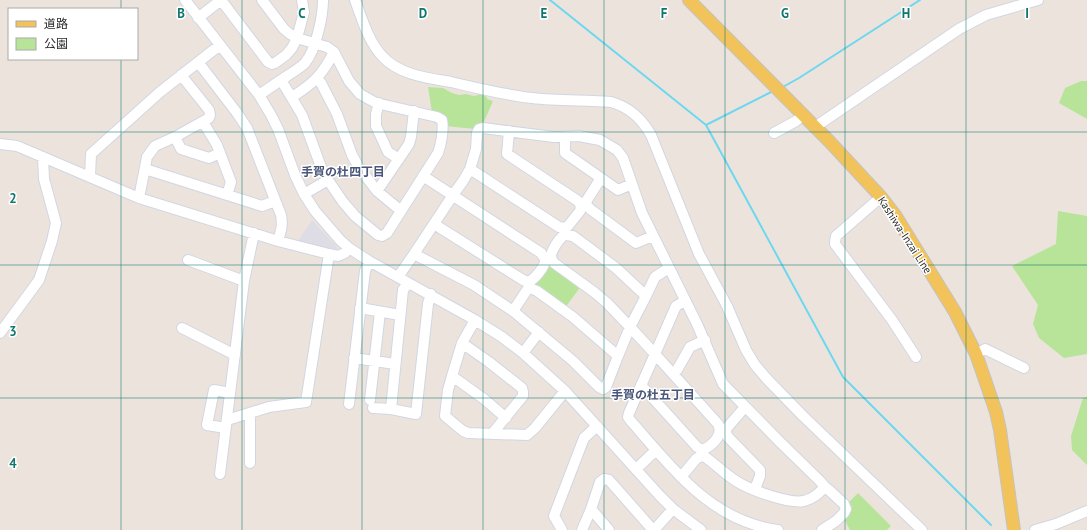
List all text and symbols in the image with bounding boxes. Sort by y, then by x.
text: B [177,5,185,22]
text: C [298,5,306,22]
text: D [419,5,427,22]
text: E [541,5,548,22]
text: F [661,5,668,22]
text: G [781,5,789,22]
text: H [902,5,910,22]
text: I [1025,5,1029,22]
legend [8,8,138,60]
text: 道路 [44,16,68,31]
text: 公園 [44,36,68,51]
district label: 手賀の杜四丁目 [301,164,385,179]
text: 2 [9,190,17,207]
street label: Kashiwa-Inzai Line [875,194,935,276]
text: 3 [9,323,17,340]
district label: 手賀の杜五丁目 [611,387,695,402]
text: 4 [9,455,17,472]

